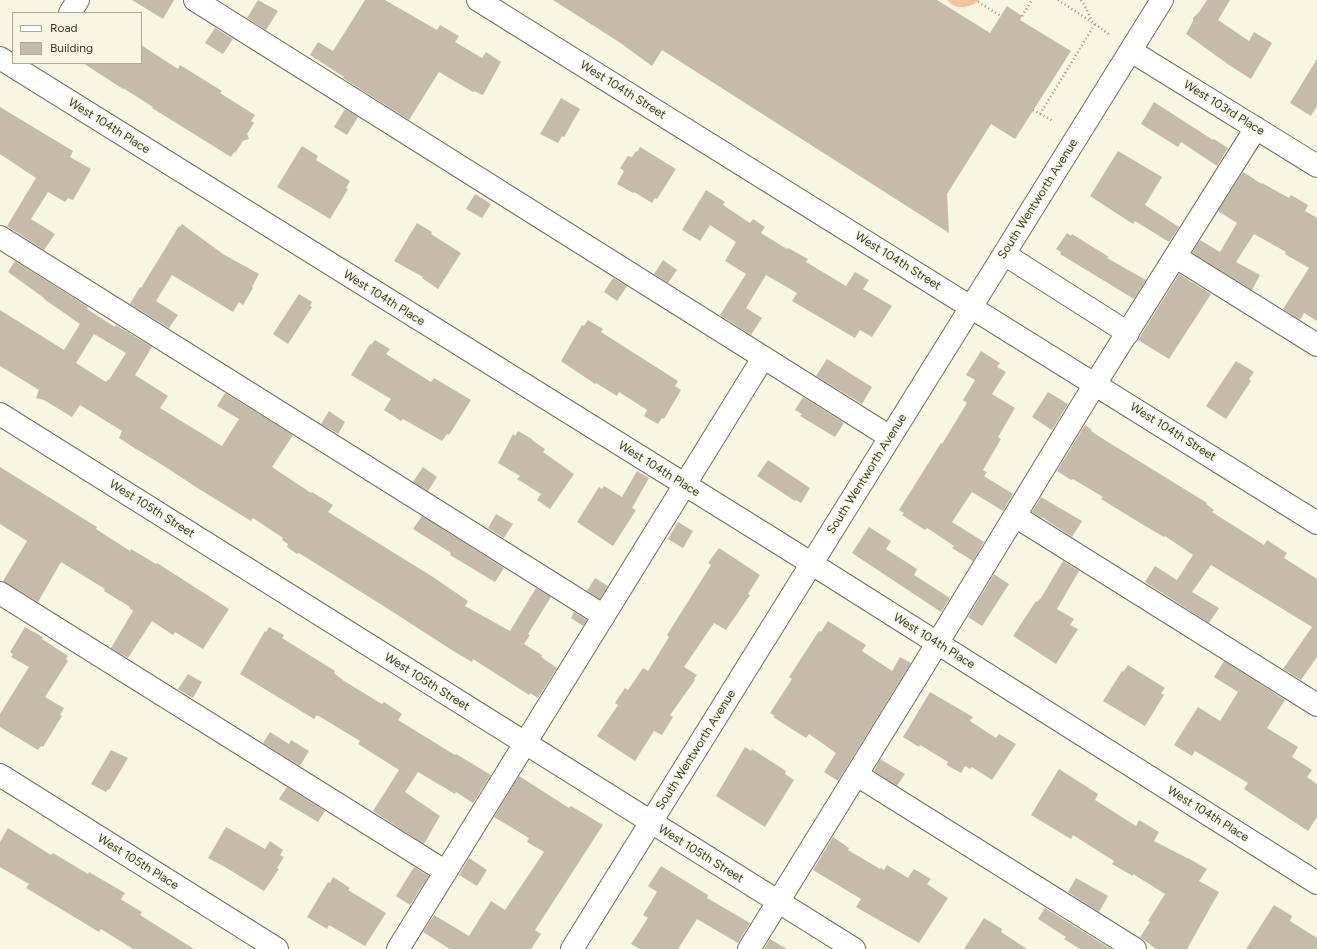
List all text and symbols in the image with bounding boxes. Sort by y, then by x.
legend [12,12,142,64]
text: Road [50,21,78,35]
text: Building [50,41,93,55]
street label: West 104th Street [577,58,669,122]
street label: West 103rd Place [1181,77,1267,139]
street label: West 104th Place [65,95,153,157]
street label: South Wentworth Avenue [995,136,1081,262]
street label: West 104th Street [852,229,944,293]
street label: West 104th Place [340,267,428,329]
street label: West 104th Street [1127,400,1219,464]
street label: South Wentworth Avenue [824,411,910,537]
street label: West 104th Place [615,438,703,500]
street label: West 105th Street [107,477,197,541]
street label: West 104th Place [890,610,978,672]
street label: West 105th Street [382,650,472,714]
street label: South Wentworth Avenue [653,687,739,813]
street label: West 104th Place [1164,783,1252,845]
street label: West 105th Street [656,822,746,886]
street label: West 105th Place [95,831,181,893]

